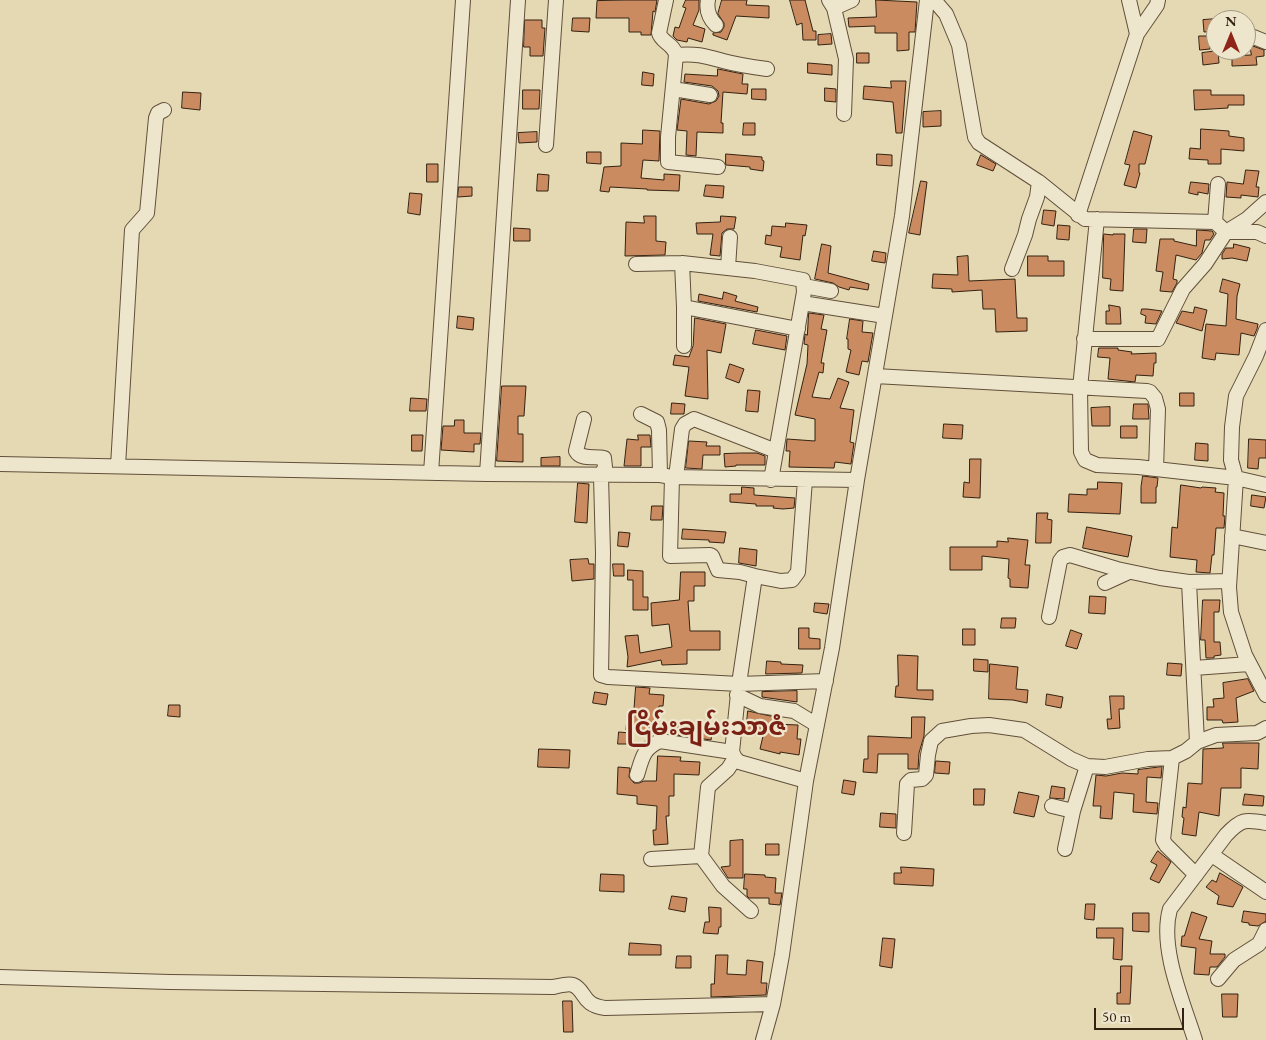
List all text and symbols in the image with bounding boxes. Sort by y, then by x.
north arrow [1206,10,1256,60]
text: N [1225,12,1237,30]
district label: ငြိမ်းချမ်းသာဇံ [626,713,786,743]
scale bar [1096,998,1186,1030]
text: 50 m [1102,1007,1131,1026]

